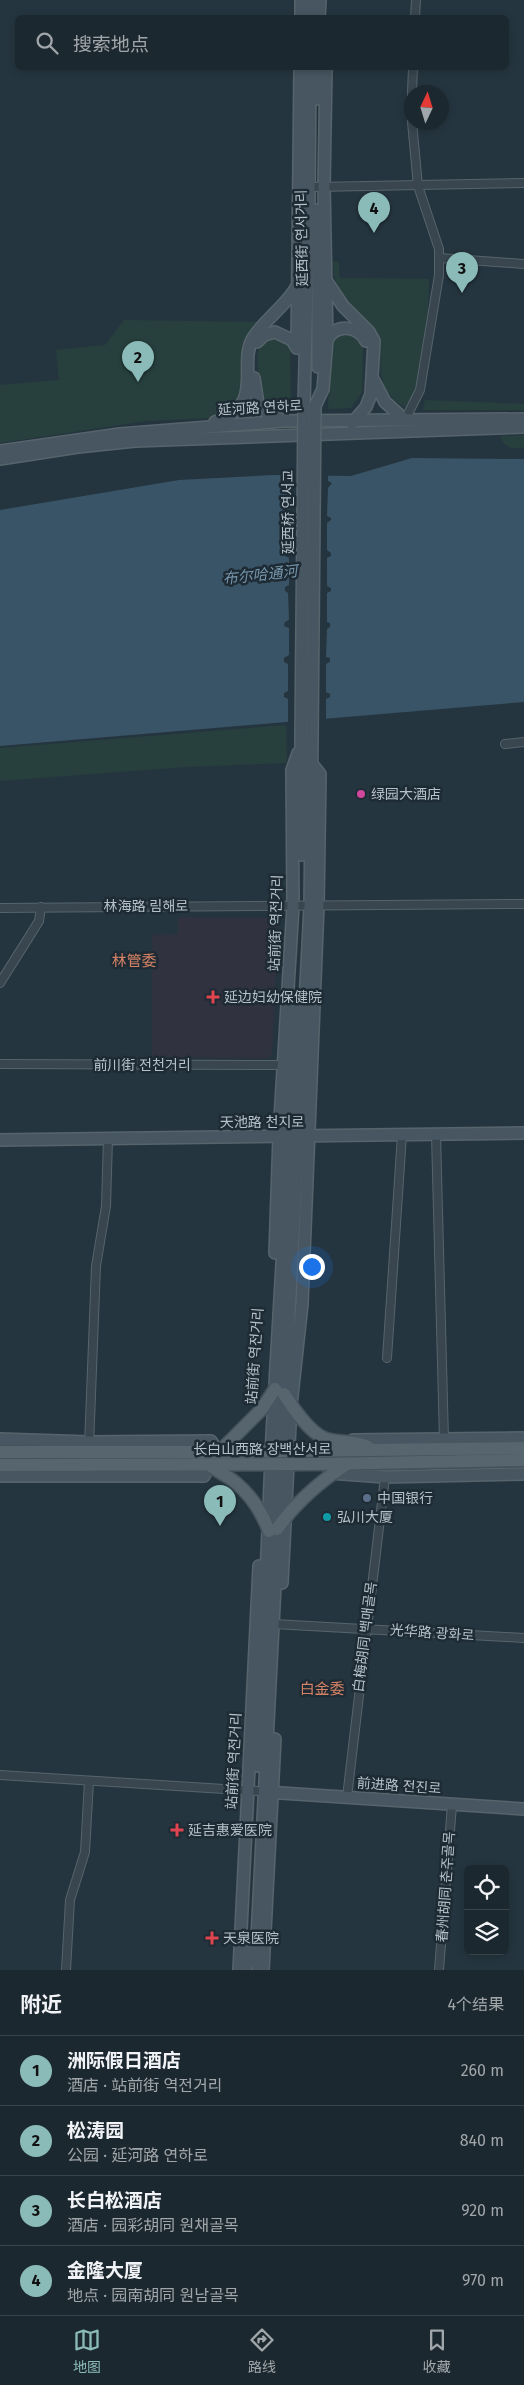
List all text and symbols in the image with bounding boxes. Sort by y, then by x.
search box [15,15,509,70]
icon: search [33,29,61,57]
text: 搜索地点 [73,33,149,56]
north arrow [404,85,449,130]
street label: 延西街 연서거리 [293,189,311,287]
pin: 4 [358,192,390,233]
pin: 3 [446,252,478,293]
pin: 2 [122,341,154,382]
street label: 延河路 연하로 [217,397,303,419]
street label: 延西桥 연서교 [280,470,297,554]
water label: 布尔哈通河 [222,562,301,588]
place label: 绿园大酒店 [371,786,441,803]
marker: 绿园大酒店 [355,788,367,800]
street label: 站前街 역전거리 [266,874,286,972]
street label: 林海路 림해로 [104,898,188,915]
district label: 林管委 [111,952,157,970]
place label: 延边妇幼保健院 [224,989,322,1006]
marker: 延边妇幼保健院 [206,990,220,1004]
street label: 前川街 전천거리 [93,1057,191,1074]
street label: 天池路 천지로 [220,1114,304,1131]
your location [299,1254,325,1280]
street label: 站前街 역전거리 [243,1307,267,1405]
street label: 长白山西路 장백산서로 [193,1441,331,1458]
pin: 1 [204,1485,236,1526]
place label: 中国银行 [377,1490,433,1507]
marker: 中国银行 [361,1492,373,1504]
place label: 弘川大厦 [337,1509,393,1526]
marker: 弘川大厦 [321,1511,333,1523]
street label: 白梅胡同 백매골목 [350,1581,380,1693]
street label: 光华路 광화로 [389,1622,475,1644]
district label: 白金委 [299,1680,345,1698]
street label: 站前街 역전거리 [223,1712,245,1810]
street label: 前进路 전진로 [356,1775,442,1797]
place label: 延吉惠爱医院 [188,1822,272,1839]
marker: 延吉惠爱医院 [170,1823,184,1837]
street label: 春州胡同 춘주골목 [434,1831,458,1943]
map controls [464,1865,509,1955]
button: locate [464,1865,509,1910]
button: layers [464,1910,509,1955]
place label: 天泉医院 [223,1930,279,1947]
marker: 天泉医院 [205,1931,219,1945]
text: 附近 [20,1992,62,2018]
text: 4个结果 [447,1995,504,2014]
text: 洲际假日酒店 [67,2049,181,2072]
text: 1 [32,2061,40,2080]
text: 260 m [461,2061,504,2080]
text: 酒店 · 站前街 역전거리 [67,2076,222,2095]
text: 松涛园 [67,2119,124,2142]
text: 2 [32,2131,40,2150]
text: 840 m [460,2131,504,2150]
text: 公园 · 延河路 연하로 [67,2146,208,2165]
text: 长白松酒店 [67,2189,162,2212]
text: 3 [32,2201,40,2220]
text: 920 m [461,2201,504,2220]
text: 酒店 · 园彩胡同 원채골목 [67,2216,238,2235]
text: 金隆大厦 [67,2259,143,2282]
text: 4 [31,2271,41,2290]
text: 970 m [462,2271,504,2290]
text: 地点 · 园南胡同 원남골목 [67,2286,238,2305]
tab: 地图 [73,2326,101,2376]
tab: 路线 [248,2326,276,2376]
tab: 收藏 [423,2326,451,2376]

